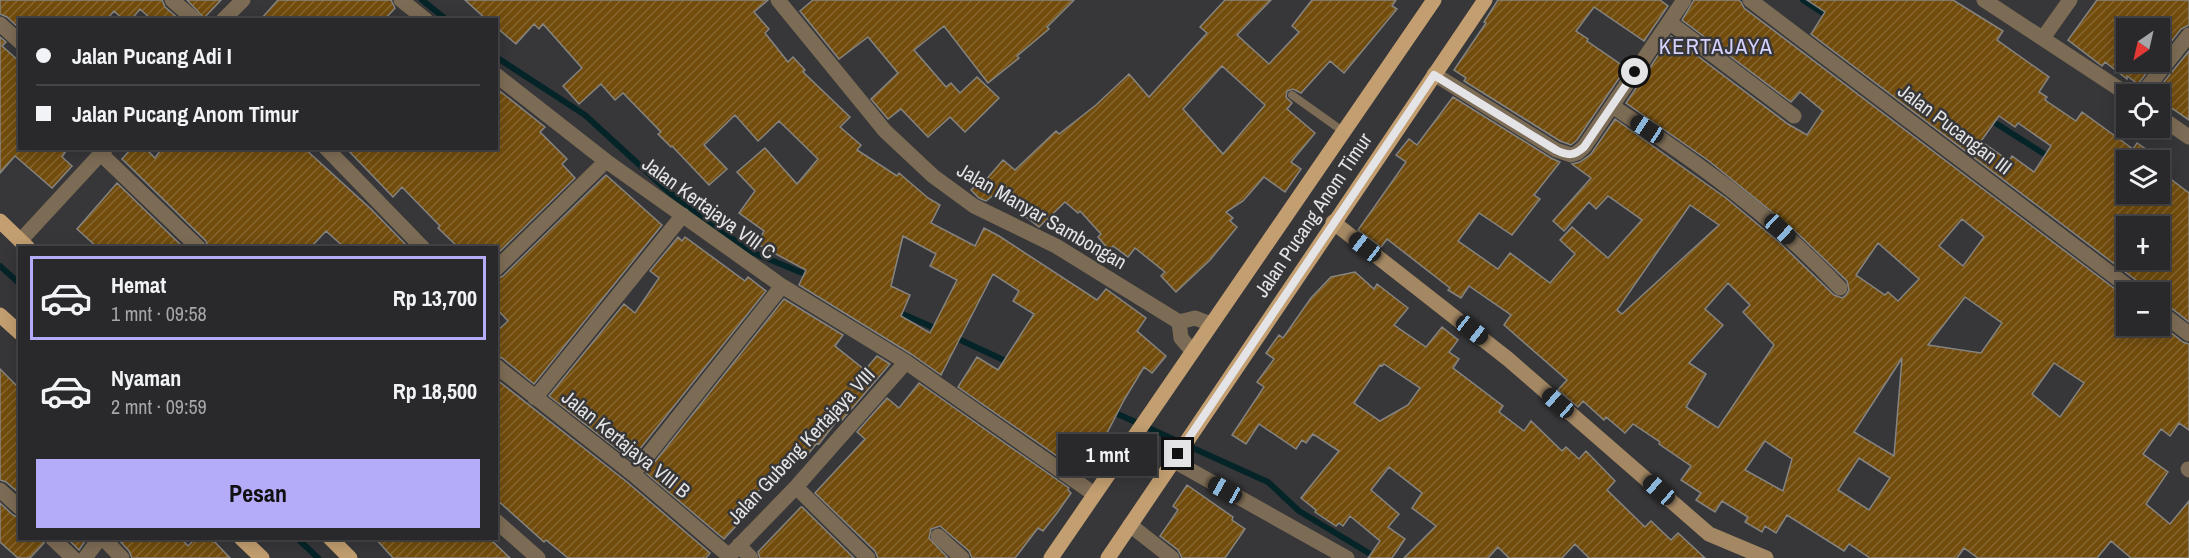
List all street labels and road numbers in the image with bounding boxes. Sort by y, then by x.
street label: Jalan Pucangan III [1893,77,2018,180]
street label: Jalan Pucang Anom Timur [1248,127,1378,302]
street label: Jalan Kertajaya VIII C [637,150,782,265]
street label: Jalan Manyar Sambongan [953,156,1132,275]
street label: Jalan Gubeng Kertajaya VIII [721,361,880,530]
street label: Jalan Kertajaya VIII B [557,383,696,504]

